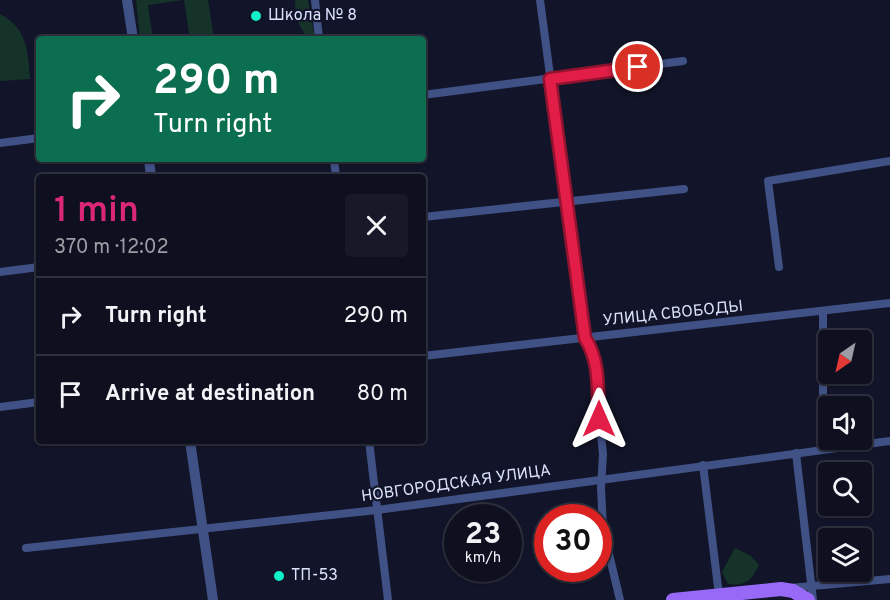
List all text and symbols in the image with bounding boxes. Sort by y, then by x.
place label: Школа № 8 [268,6,357,26]
marker: Школа № 8 [249,9,263,23]
pin [612,41,663,92]
icon: arrive [621,50,654,83]
text: 290 m [153,56,280,109]
icon: right [54,60,132,138]
text: Turn right [153,108,272,142]
text: 1 min [54,189,139,235]
button: close [345,194,408,257]
text: 370 m · 12:02 [54,235,169,261]
street label: УЛИЦА СВОБОДЫ [602,297,744,331]
icon: right [54,300,87,333]
text: Turn right [105,303,207,330]
text: 290 m [344,303,408,330]
north arrow [818,330,872,384]
map controls [818,330,872,582]
icon: arrive [54,378,87,411]
text: Arrive at destination [105,381,315,408]
text: 80 m [357,381,408,408]
position arrow [567,387,631,451]
button: sound [818,396,872,450]
street label: НОВГОРОДСКАЯ УЛИЦА [360,461,552,507]
button: search [818,462,872,516]
speed limit sign: 30 [534,504,612,582]
text: 23 [465,517,501,554]
button: layers [818,528,872,582]
text: km/h [465,549,501,568]
place label: ТП-53 [291,566,338,586]
marker: ТП-53 [272,569,286,583]

